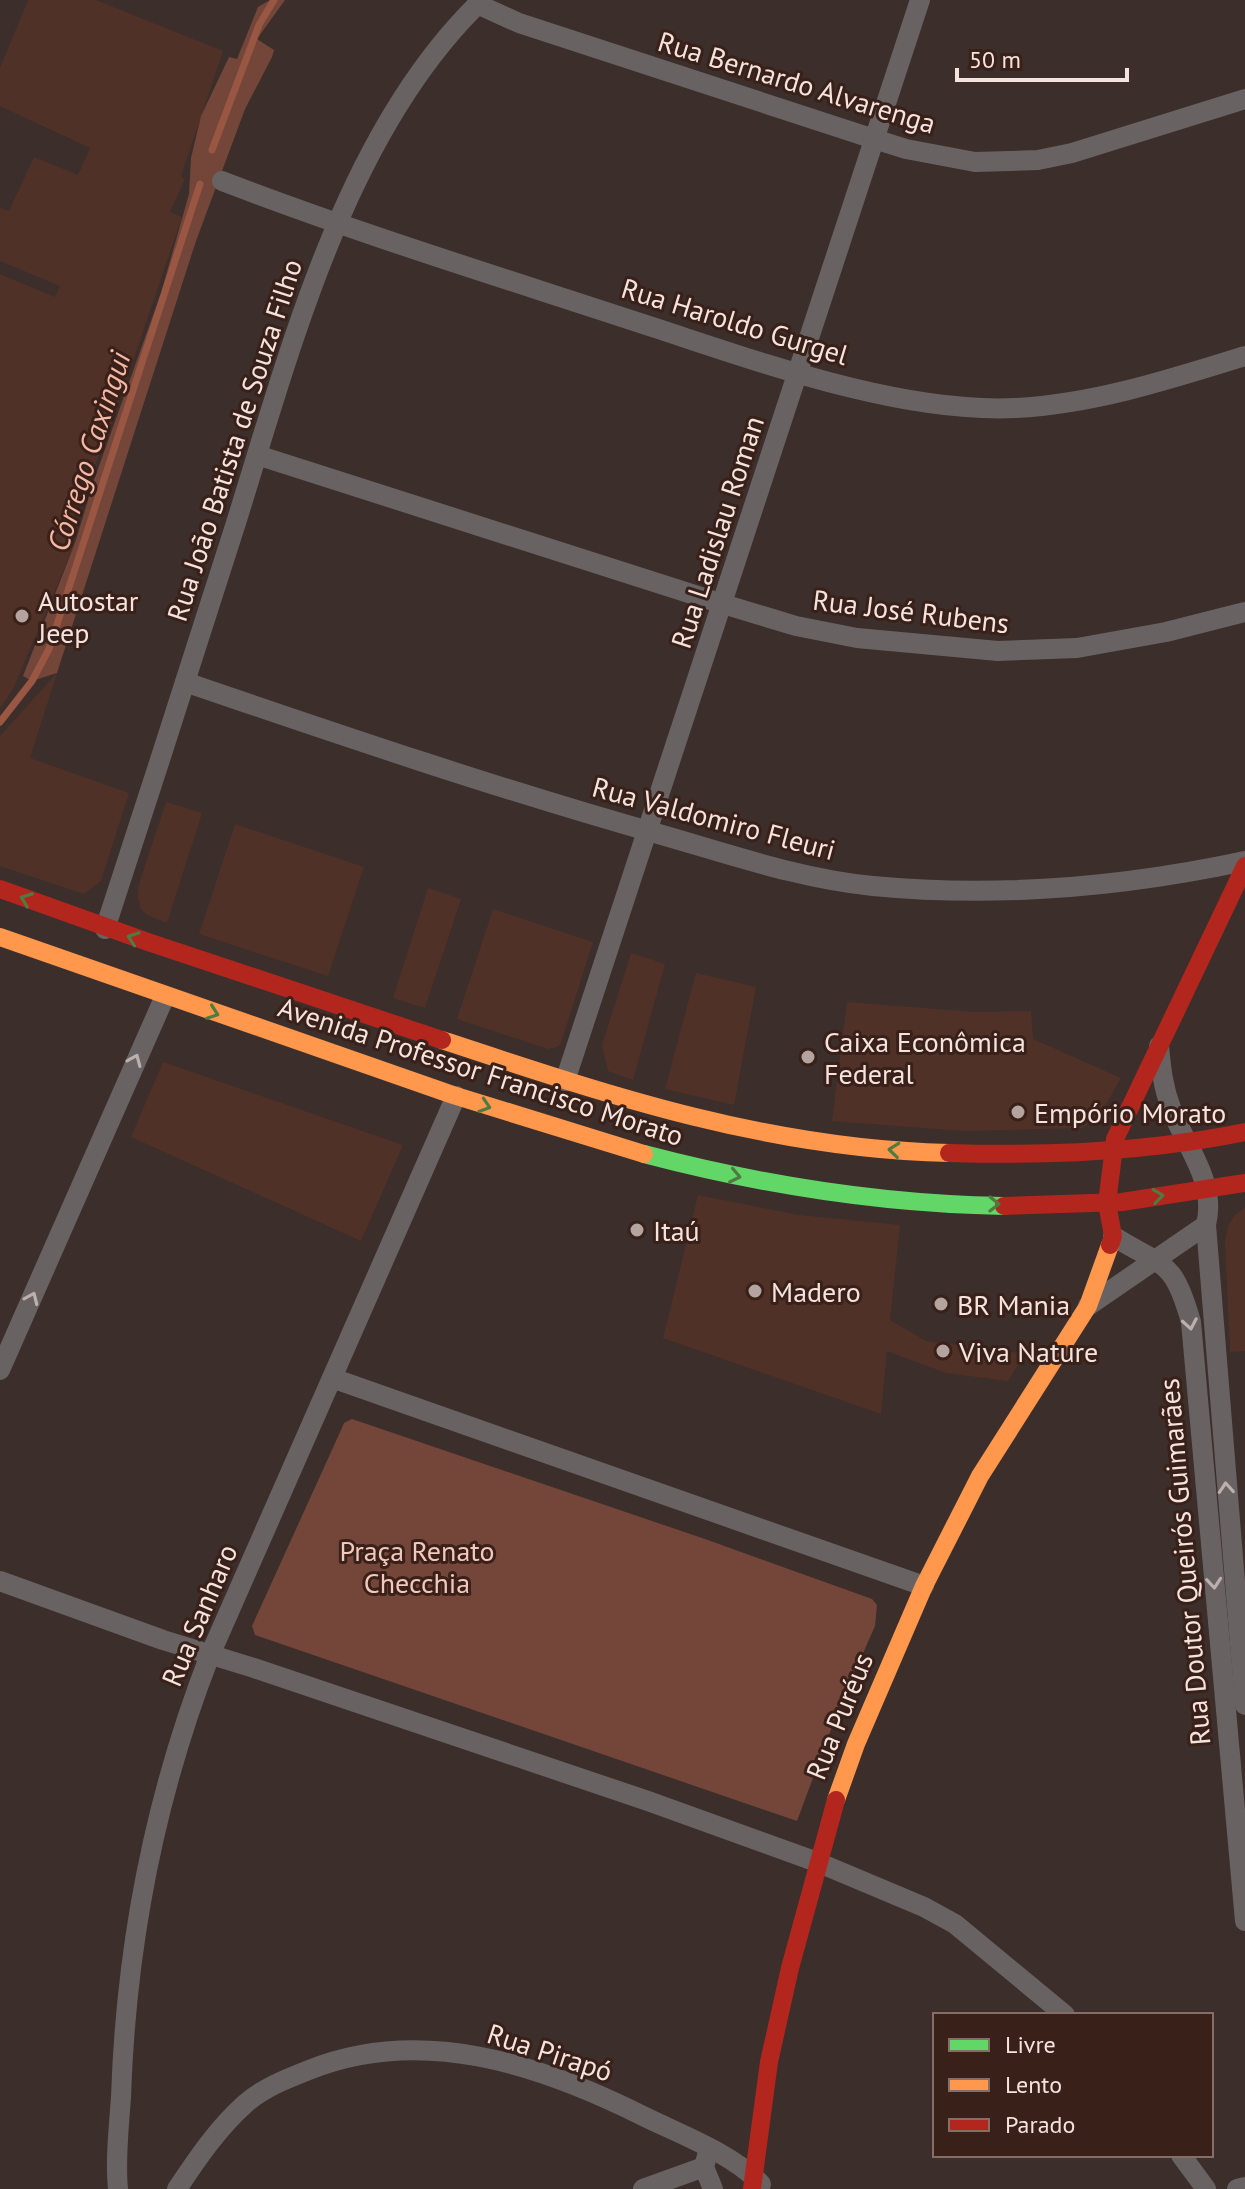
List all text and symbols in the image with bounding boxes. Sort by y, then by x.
street label: Rua Bernardo Alvarenga [654,22,940,142]
scale bar [957,32,1127,82]
text: 50 m [969,44,1021,75]
street label: Rua João Batista de Souza Filho [158,254,310,626]
street label: Rua Haroldo Gurgel [617,269,853,373]
water label: Córrego Caxingui [37,345,139,556]
street label: Rua Ladislau Roman [662,411,772,653]
street label: Rua José Rubens [811,581,1011,641]
place label: Autostar Jeep [37,582,139,651]
marker: Autostar Jeep [13,607,31,625]
street label: Rua Valdomiro Fleuri [589,768,839,868]
one-way arrow [20,892,34,909]
one-way arrow [127,932,141,948]
street label: Avenida Professor Francisco Morato [274,988,688,1154]
one-way arrow [205,1004,219,1020]
place label: Caixa Econômica Federal [824,1023,1026,1092]
marker: Caixa Econômica Federal [799,1048,817,1066]
one-way arrow [126,1054,142,1068]
place label: Empório Morato [1034,1094,1226,1131]
one-way arrow [478,1097,492,1113]
marker: Empório Morato [1009,1103,1027,1121]
one-way arrow [887,1142,900,1159]
one-way arrow [728,1167,742,1184]
one-way arrow [1151,1188,1165,1205]
one-way arrow [988,1195,1001,1212]
place label: Itaú [653,1212,700,1249]
marker: Itaú [628,1221,646,1239]
place label: Madero [771,1273,861,1310]
marker: Madero [746,1282,764,1300]
place label: BR Mania [957,1286,1070,1323]
one-way arrow [22,1292,38,1306]
marker: BR Mania [932,1295,950,1313]
one-way arrow [1181,1317,1198,1331]
place label: Viva Nature [958,1333,1098,1370]
marker: Viva Nature [934,1342,952,1360]
street label: Rua Doutor Queirós Guimarães [1150,1377,1218,1747]
one-way arrow [1218,1481,1235,1494]
park label: Praça Renato Checchia [339,1532,495,1601]
street label: Rua Sanharo [153,1538,245,1692]
one-way arrow [1206,1577,1223,1590]
street label: Rua Puréus [797,1647,881,1785]
legend [933,2013,1213,2157]
street label: Rua Pirapó [483,2014,617,2090]
text: Livre [1005,2029,1056,2060]
text: Lento [1005,2069,1062,2100]
text: Parado [1005,2109,1075,2140]

